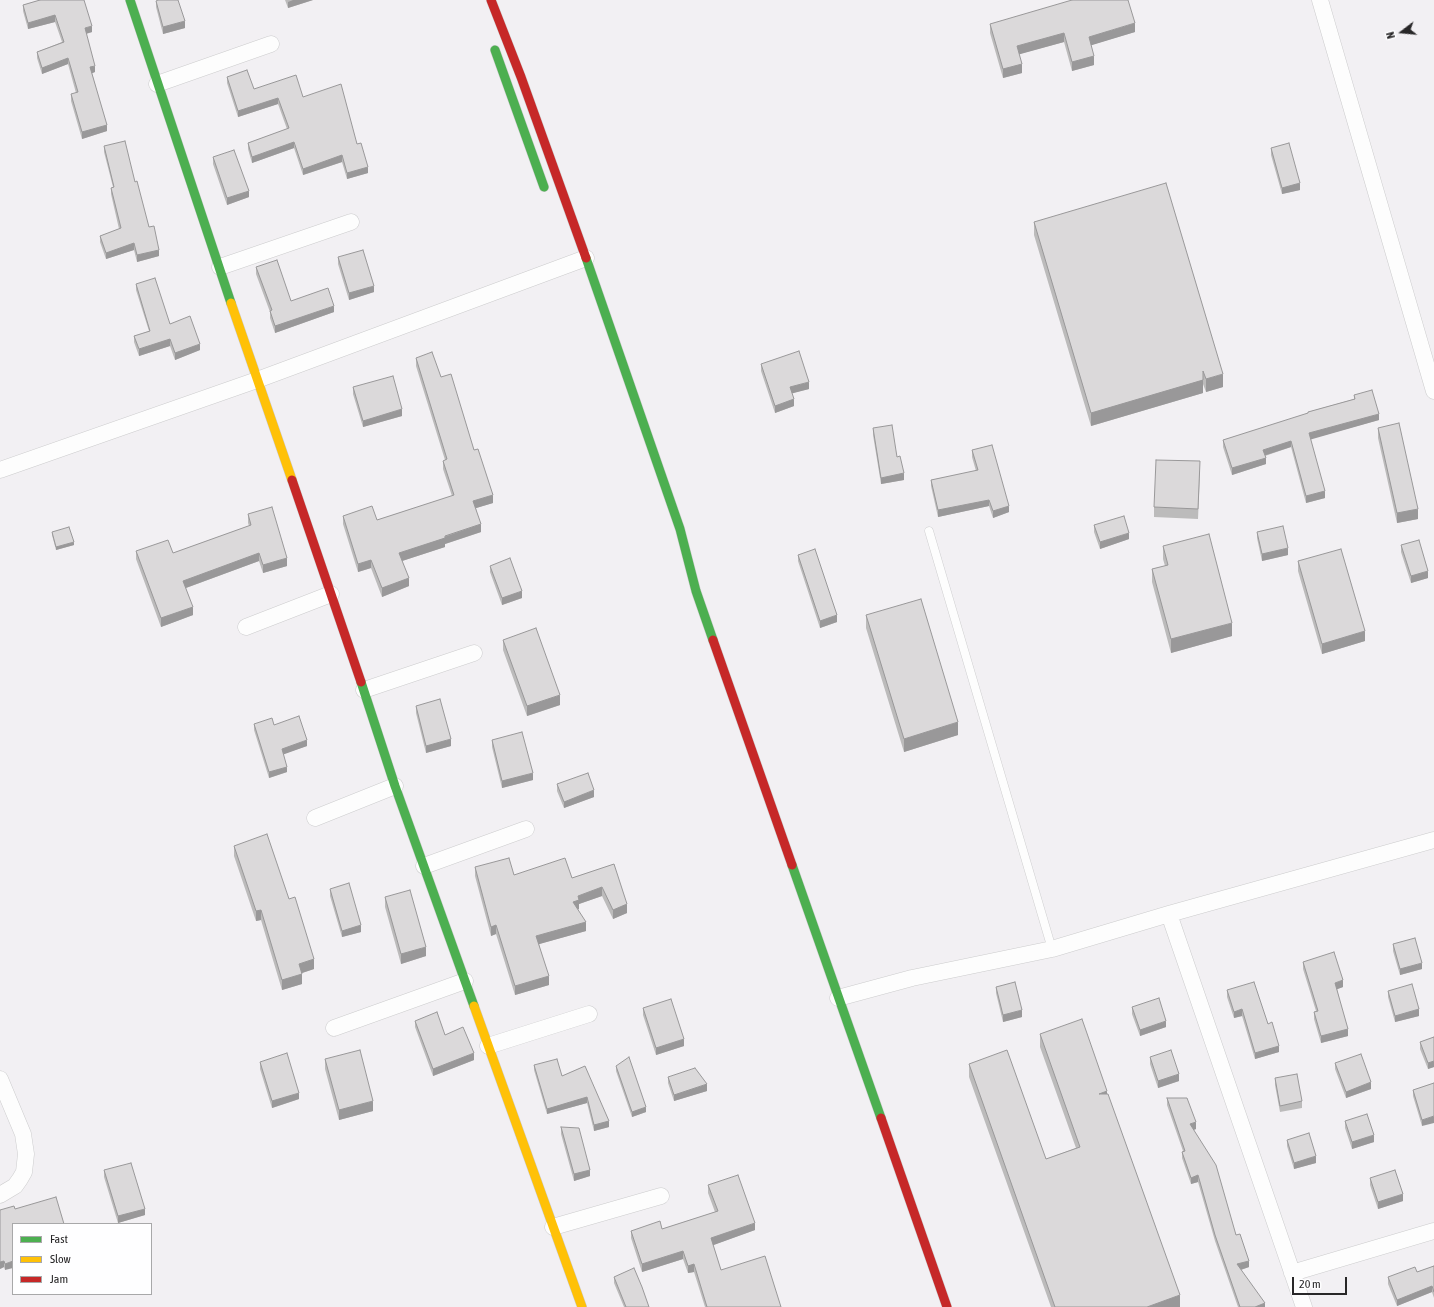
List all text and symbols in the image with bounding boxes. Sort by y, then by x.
north arrow [1382,12,1422,52]
text: N [1384,31,1397,40]
legend [12,1223,152,1295]
text: Fast [50,1232,68,1246]
text: Slow [50,1252,71,1266]
scale bar [1294,1269,1349,1295]
text: Jam [50,1272,68,1286]
text: 20 m [1299,1277,1321,1291]

